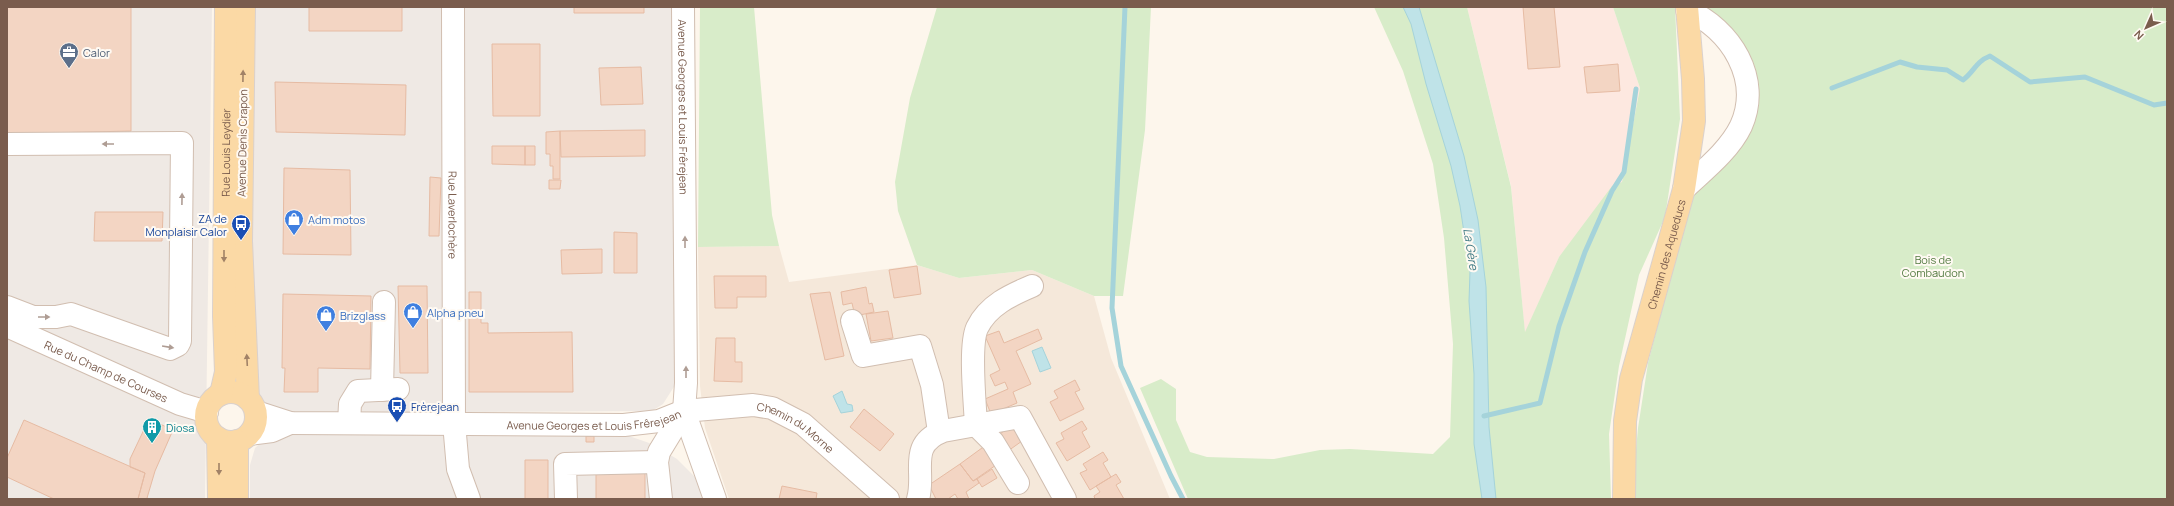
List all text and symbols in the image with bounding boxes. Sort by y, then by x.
north arrow [2126,8,2166,48]
street label: Avenue Georges et Louis Frêrejean [676,19,692,195]
text: N [2130,27,2147,44]
office icon: Calor [58,41,80,69]
place label: Calor [83,45,110,60]
one-way arrow [240,69,246,82]
street label: Avenue Denis Crapon [234,89,250,197]
street label: Rue Louis Leydier [217,108,233,197]
one-way arrow [101,141,114,147]
street label: Rue Laverlochère [446,171,461,260]
one-way arrow [179,192,185,205]
street label: Chemin des Aqueducs [1643,197,1688,311]
shop icon: Adm motos [283,208,305,236]
place label: ZA de Monplaisir Calor [145,211,228,239]
place label: Adm motos [308,212,365,227]
bus stop icon: ZA de Monplaisir Calor [230,213,252,241]
water label: La Gère [1459,227,1483,272]
one-way arrow [682,235,688,248]
one-way arrow [221,250,227,263]
park label: Bois de Combaudon [1902,252,1964,280]
shop icon: Alpha pneu [402,301,424,329]
shop icon: Brizglass [315,304,337,332]
place label: Alpha pneu [427,305,484,320]
place label: Brizglass [340,308,386,323]
one-way arrow [38,314,51,320]
street label: Rue du Champ de Courses [42,336,171,405]
one-way arrow [162,344,174,350]
one-way arrow [243,354,250,366]
one-way arrow [683,365,689,378]
bus stop icon: Frèrejean [386,395,408,423]
street label: Chemin du Morne [756,398,838,456]
place label: Frèrejean [411,399,459,414]
street label: Avenue Georges et Louis Frêrejean [506,406,683,433]
building icon: Diosa [141,416,163,444]
place label: Diosa [166,420,194,435]
one-way arrow [216,463,222,476]

